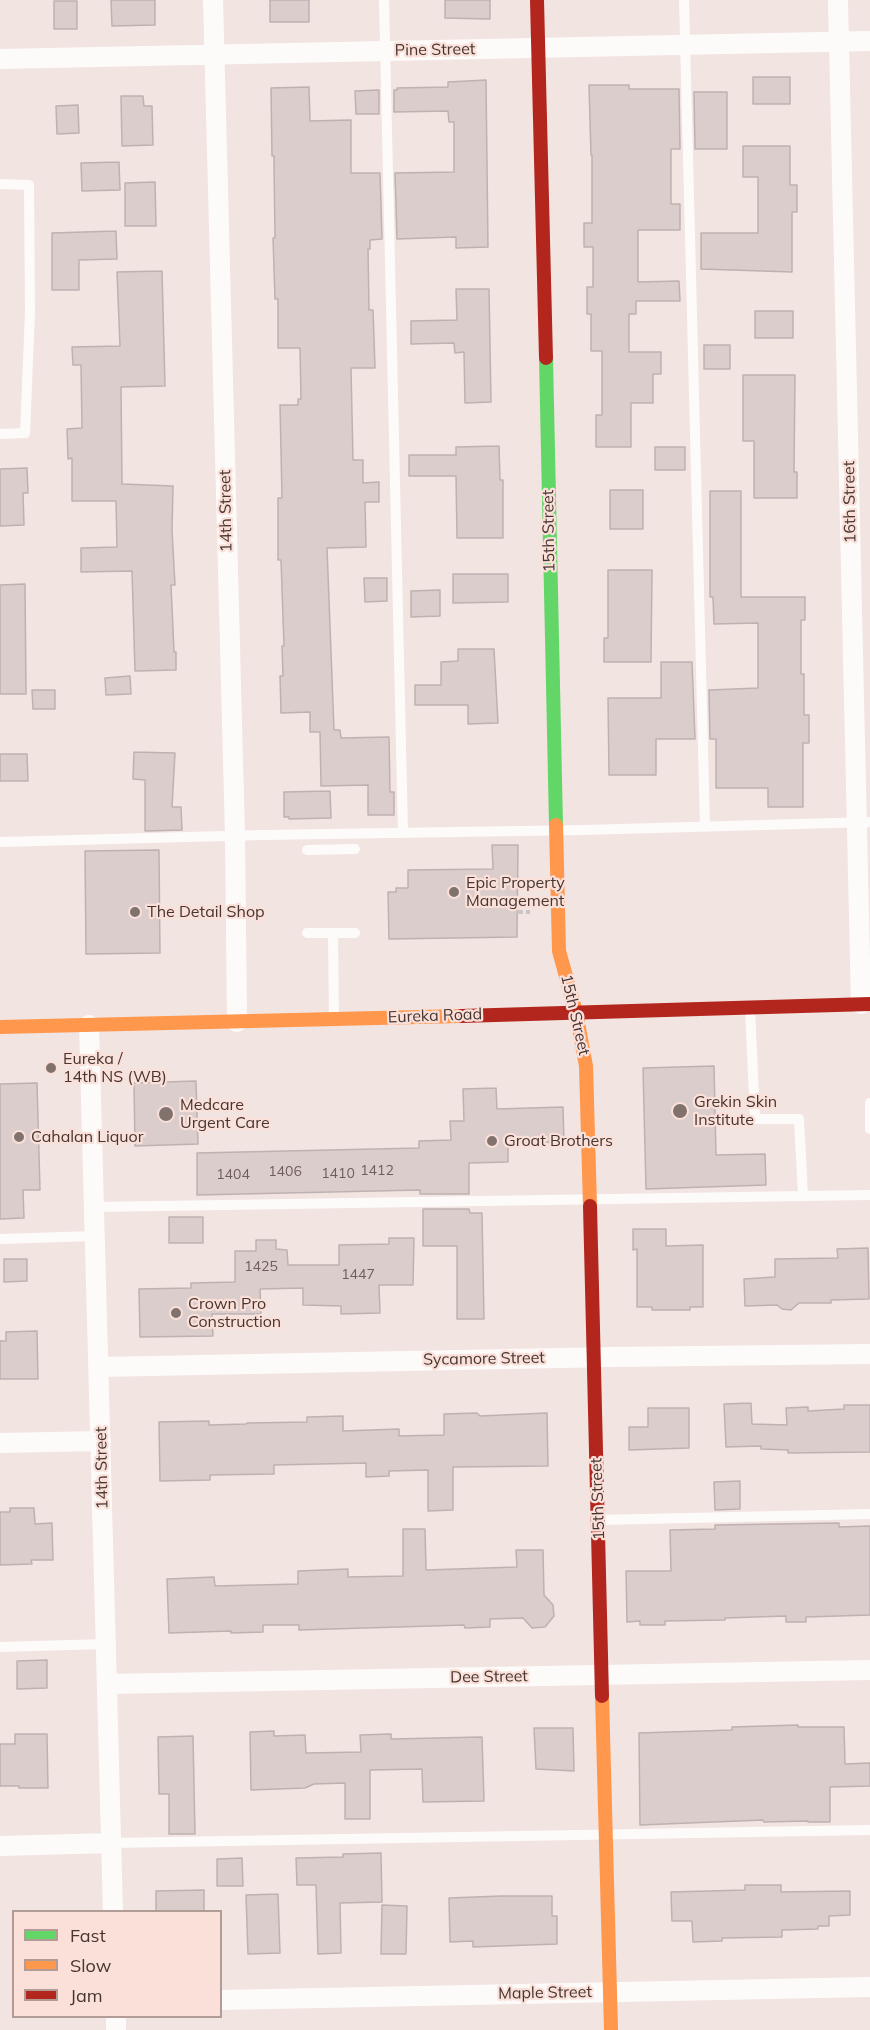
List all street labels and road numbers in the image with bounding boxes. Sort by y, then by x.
street label: Pine Street [394,40,476,60]
street label: 16th Street [840,461,860,543]
street label: 14th Street [216,470,236,552]
street label: 15th Street [539,490,559,572]
street label: 15th Street [556,973,594,1057]
street label: Eureka Road [388,1005,482,1027]
street label: Sycamore Street [423,1348,545,1370]
street label: 14th Street [92,1427,112,1509]
street label: 15th Street [587,1457,609,1541]
street label: Dee Street [450,1667,528,1687]
street label: Maple Street [498,1983,592,2003]

